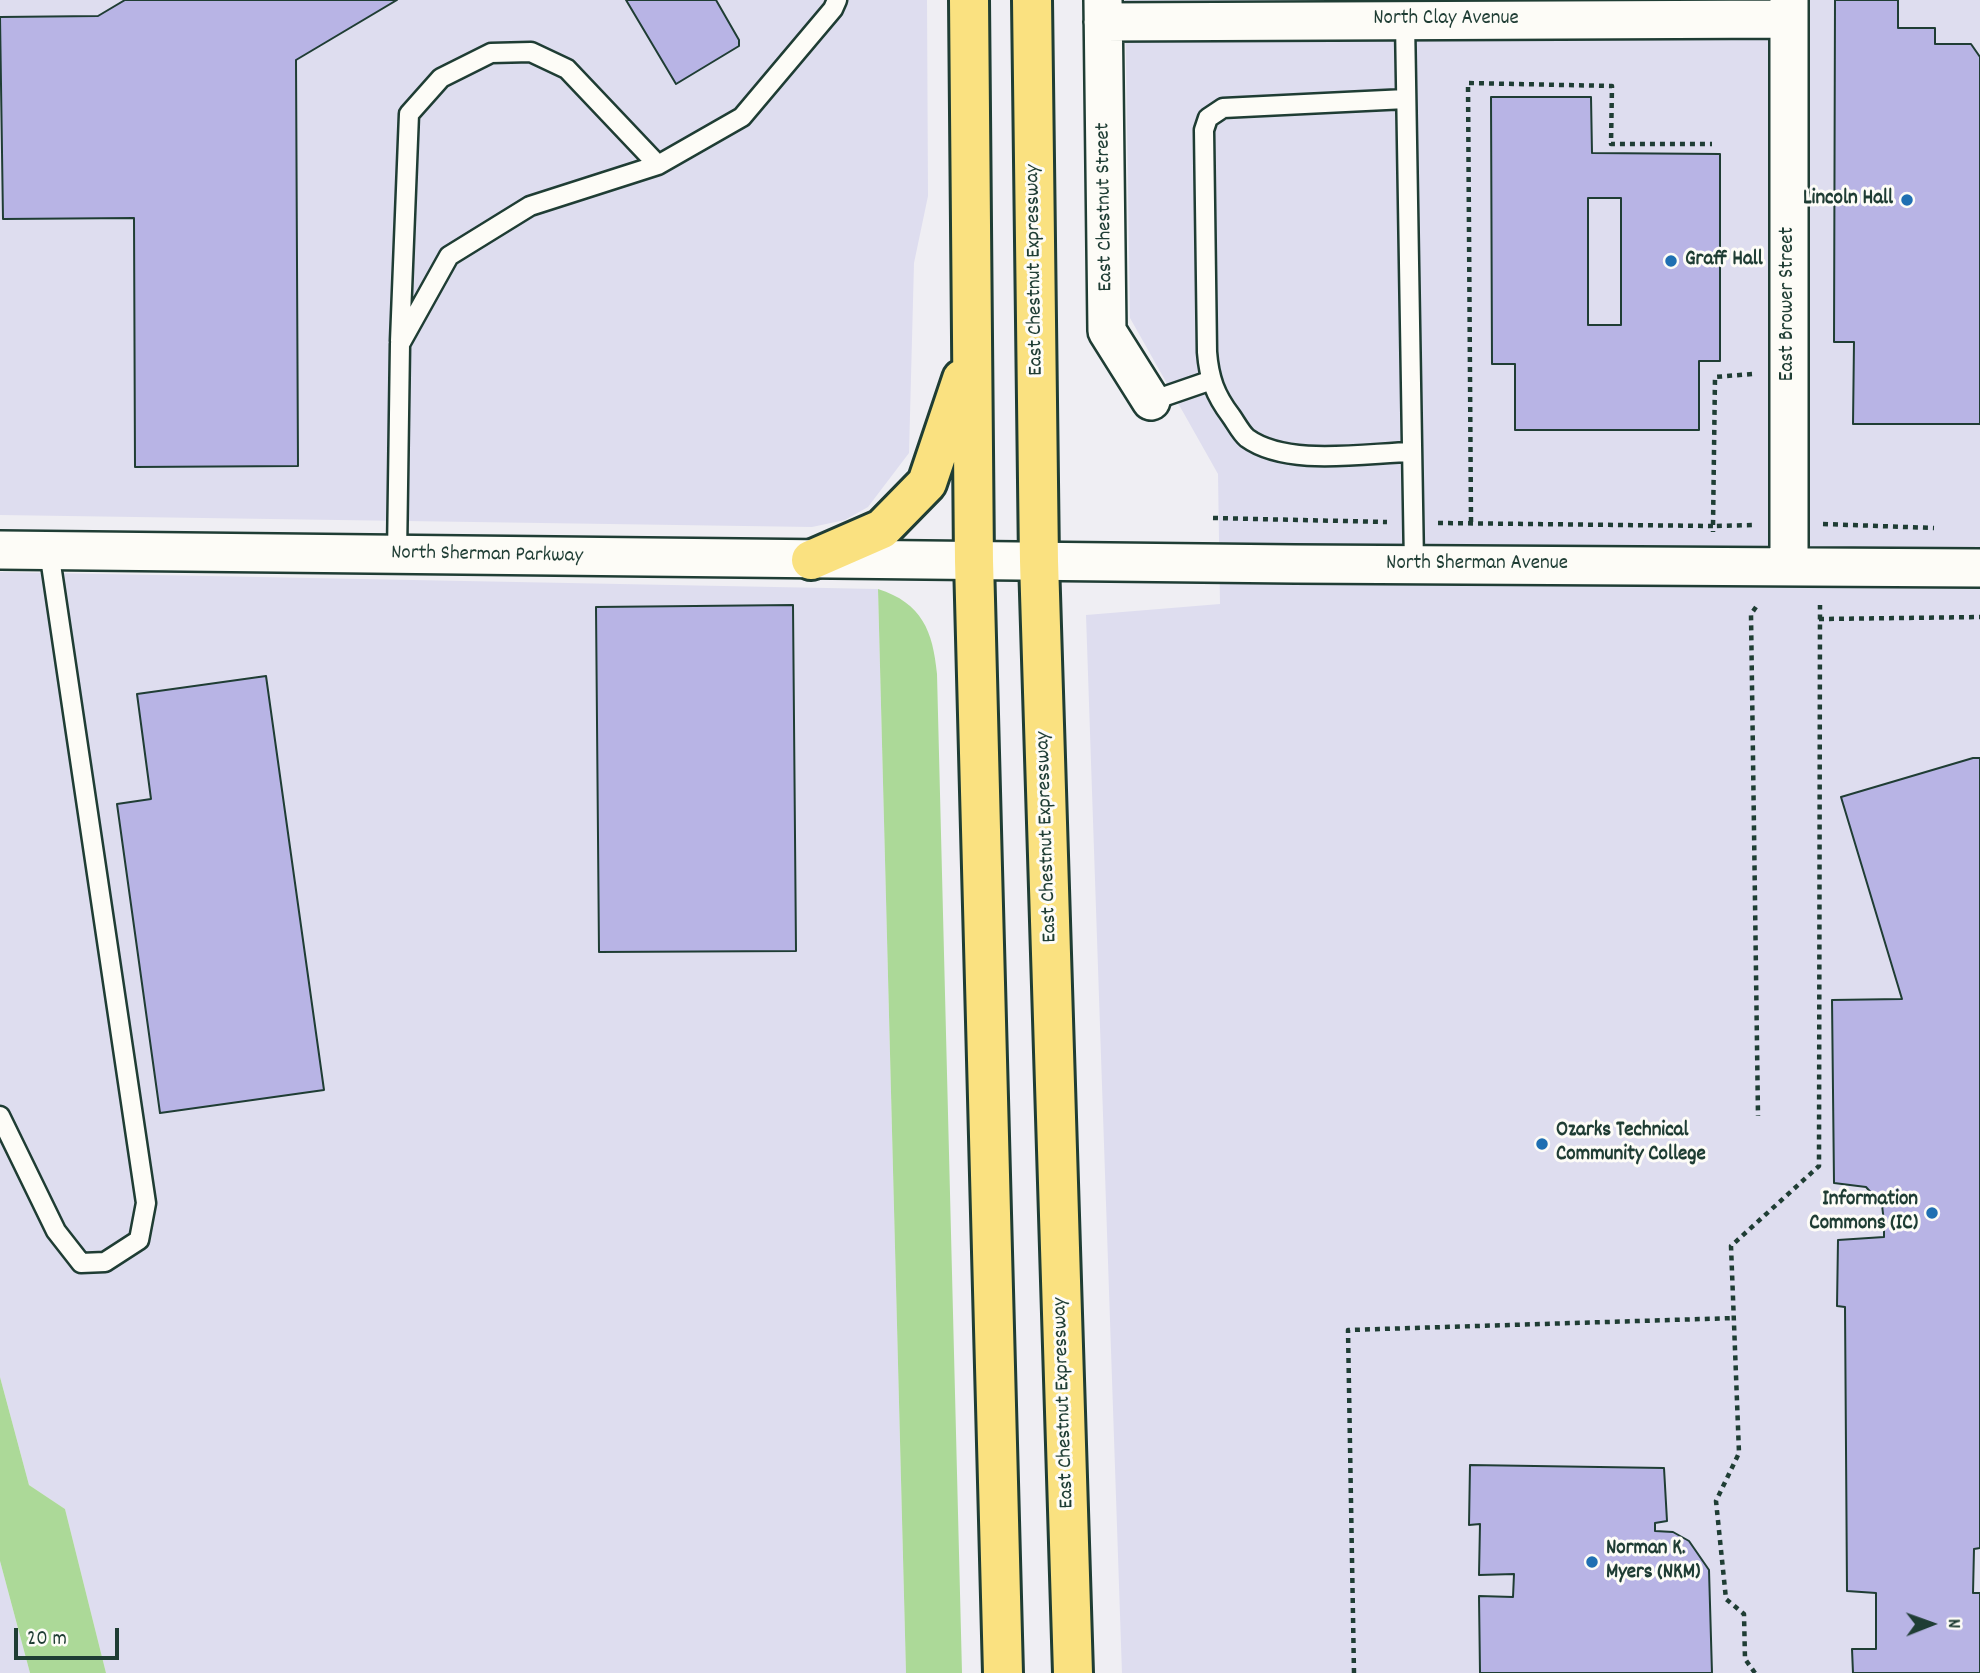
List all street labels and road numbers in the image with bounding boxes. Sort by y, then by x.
street label: North Clay Avenue [1373,7,1519,33]
street label: East Chestnut Street [1092,122,1120,292]
street label: East Chestnut Expressway [1022,164,1050,376]
street label: East Brower Street [1776,227,1802,381]
street label: North Sherman Parkway [391,542,583,570]
street label: North Sherman Avenue [1386,552,1568,578]
street label: East Chestnut Expressway [1032,731,1064,943]
street label: East Chestnut Expressway [1049,1297,1081,1509]

